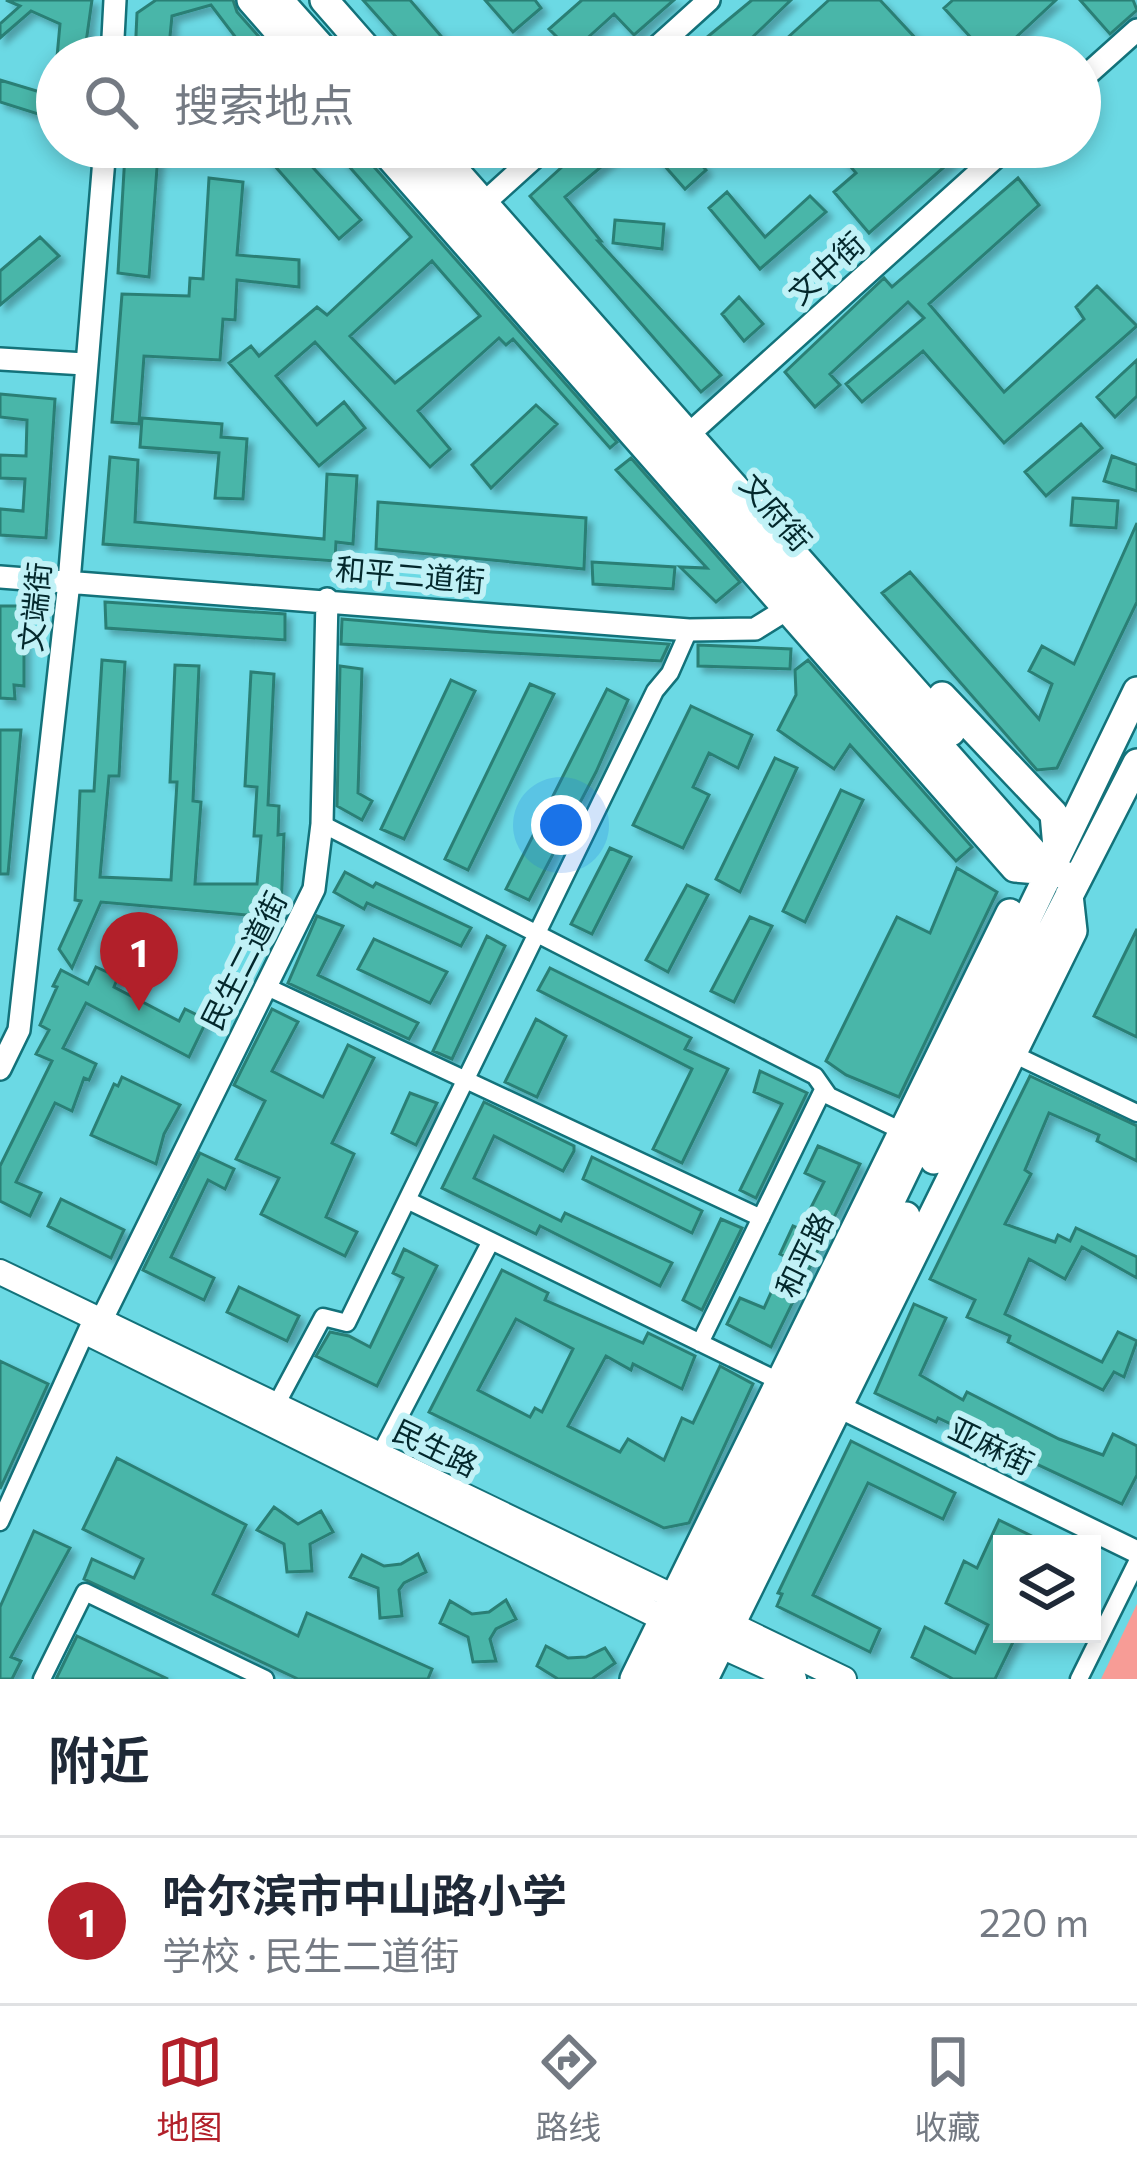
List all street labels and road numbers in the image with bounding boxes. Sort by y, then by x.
street label: 文中街 [780,223,871,311]
street label: 文府街 [733,465,820,557]
street label: 和平二道街 [334,549,487,598]
street label: 文端街 [10,560,57,653]
street label: 民生二道街 [192,885,293,1035]
street label: 和平路 [766,1205,839,1302]
street label: 亚麻街 [944,1408,1041,1481]
street label: 民生路 [388,1410,485,1483]

